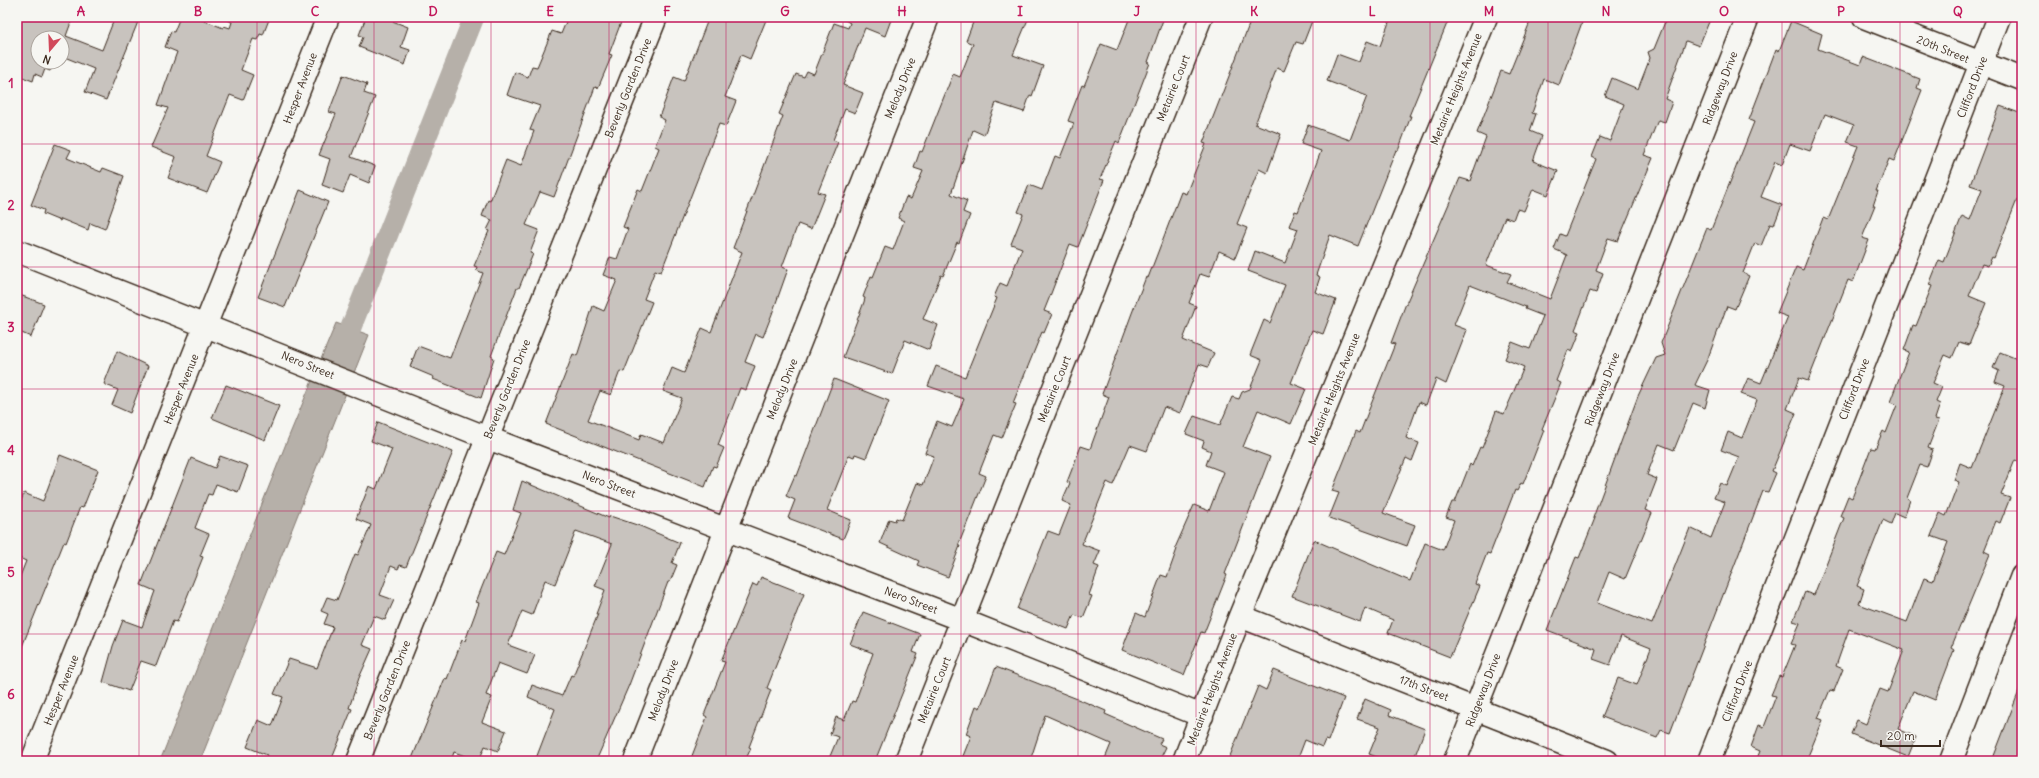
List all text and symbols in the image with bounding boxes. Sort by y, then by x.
text: A [77,3,86,20]
text: B [194,3,203,20]
text: C [311,3,320,20]
text: D [428,3,438,20]
text: E [546,3,554,20]
text: F [663,3,671,20]
text: G [780,3,790,20]
text: H [897,3,907,20]
text: I [1017,3,1023,20]
text: J [1134,3,1141,20]
text: K [1250,3,1259,20]
text: L [1368,3,1376,20]
text: M [1484,3,1494,20]
text: N [1602,3,1610,20]
text: O [1719,3,1729,20]
text: P [1837,3,1845,20]
text: Q [1953,3,1963,20]
north arrow [30,30,70,70]
street label: Metairie Heights Avenue [1427,31,1485,147]
street label: 20th Street [1915,32,1972,66]
street label: Beverly Garden Drive [602,36,654,140]
street label: Ridgeway Drive [1700,49,1740,127]
street label: Hesper Avenue [280,50,320,125]
text: N [41,52,53,67]
street label: Metairie Court [1153,52,1193,123]
street label: Clifford Drive [1954,54,1990,120]
street label: Melody Drive [881,55,919,121]
text: 1 [8,75,14,92]
text: 2 [7,197,15,214]
text: 3 [7,319,15,336]
street label: Metairie Heights Avenue [1305,331,1363,447]
street label: Beverly Garden Drive [481,337,533,441]
street label: Nero Street [279,348,337,382]
street label: Ridgeway Drive [1582,350,1622,428]
street label: Hesper Avenue [160,352,202,426]
street label: Metairie Court [1034,353,1074,424]
street label: Melody Drive [763,356,801,422]
street label: Clifford Drive [1836,356,1872,422]
text: 4 [7,442,15,459]
street label: Nero Street [580,467,638,501]
text: 5 [7,564,15,581]
street label: Nero Street [882,583,940,617]
street label: Metairie Heights Avenue [1184,631,1240,747]
street label: Beverly Garden Drive [361,638,413,742]
street label: Ridgeway Drive [1463,651,1503,729]
street label: Hesper Avenue [40,653,82,727]
street label: Metairie Court [914,654,954,725]
street label: Melody Drive [645,657,681,723]
street label: Clifford Drive [1719,658,1755,724]
street label: 17th Street [1397,672,1451,704]
text: 6 [7,686,15,703]
scale bar [1881,722,1940,748]
text: 20 m [1887,728,1915,743]

